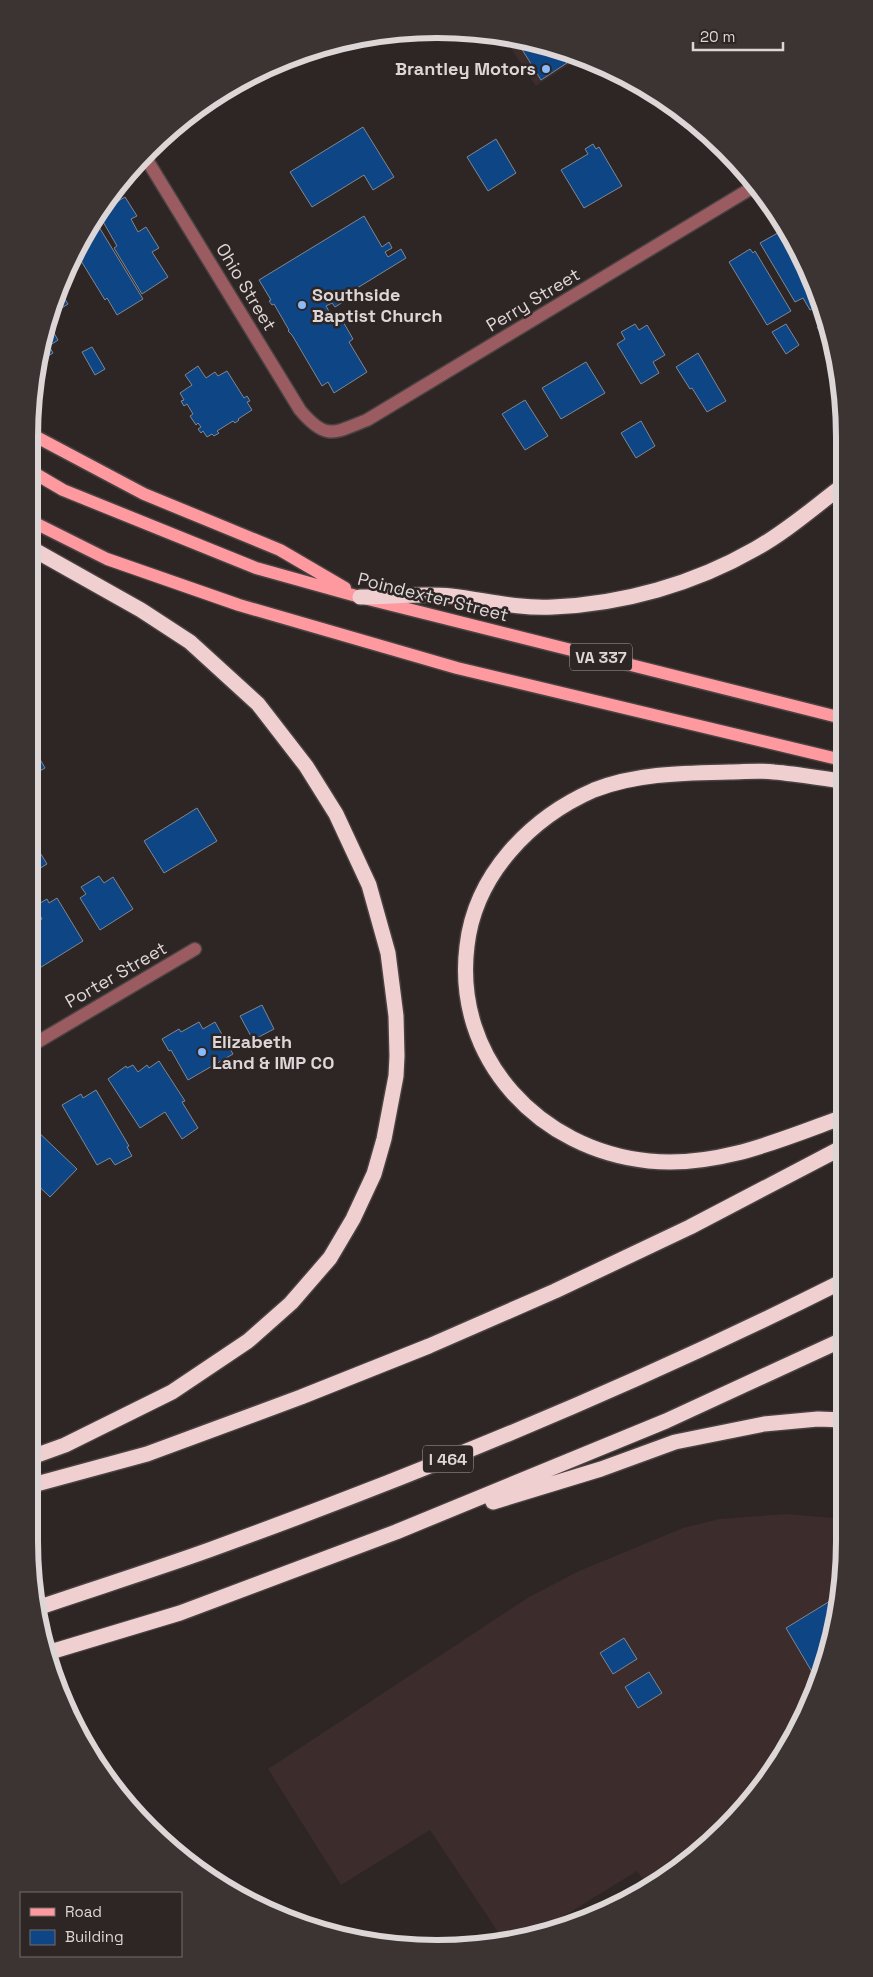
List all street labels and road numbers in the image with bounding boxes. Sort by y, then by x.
street label: Ohio Street [211,239,282,335]
street label: Perry Street [482,263,584,337]
street label: Poindexter Street [355,567,511,626]
road number: VA 337 [570,644,632,670]
street label: Porter Street [61,936,171,1013]
road number: I 464 [423,1446,473,1472]

